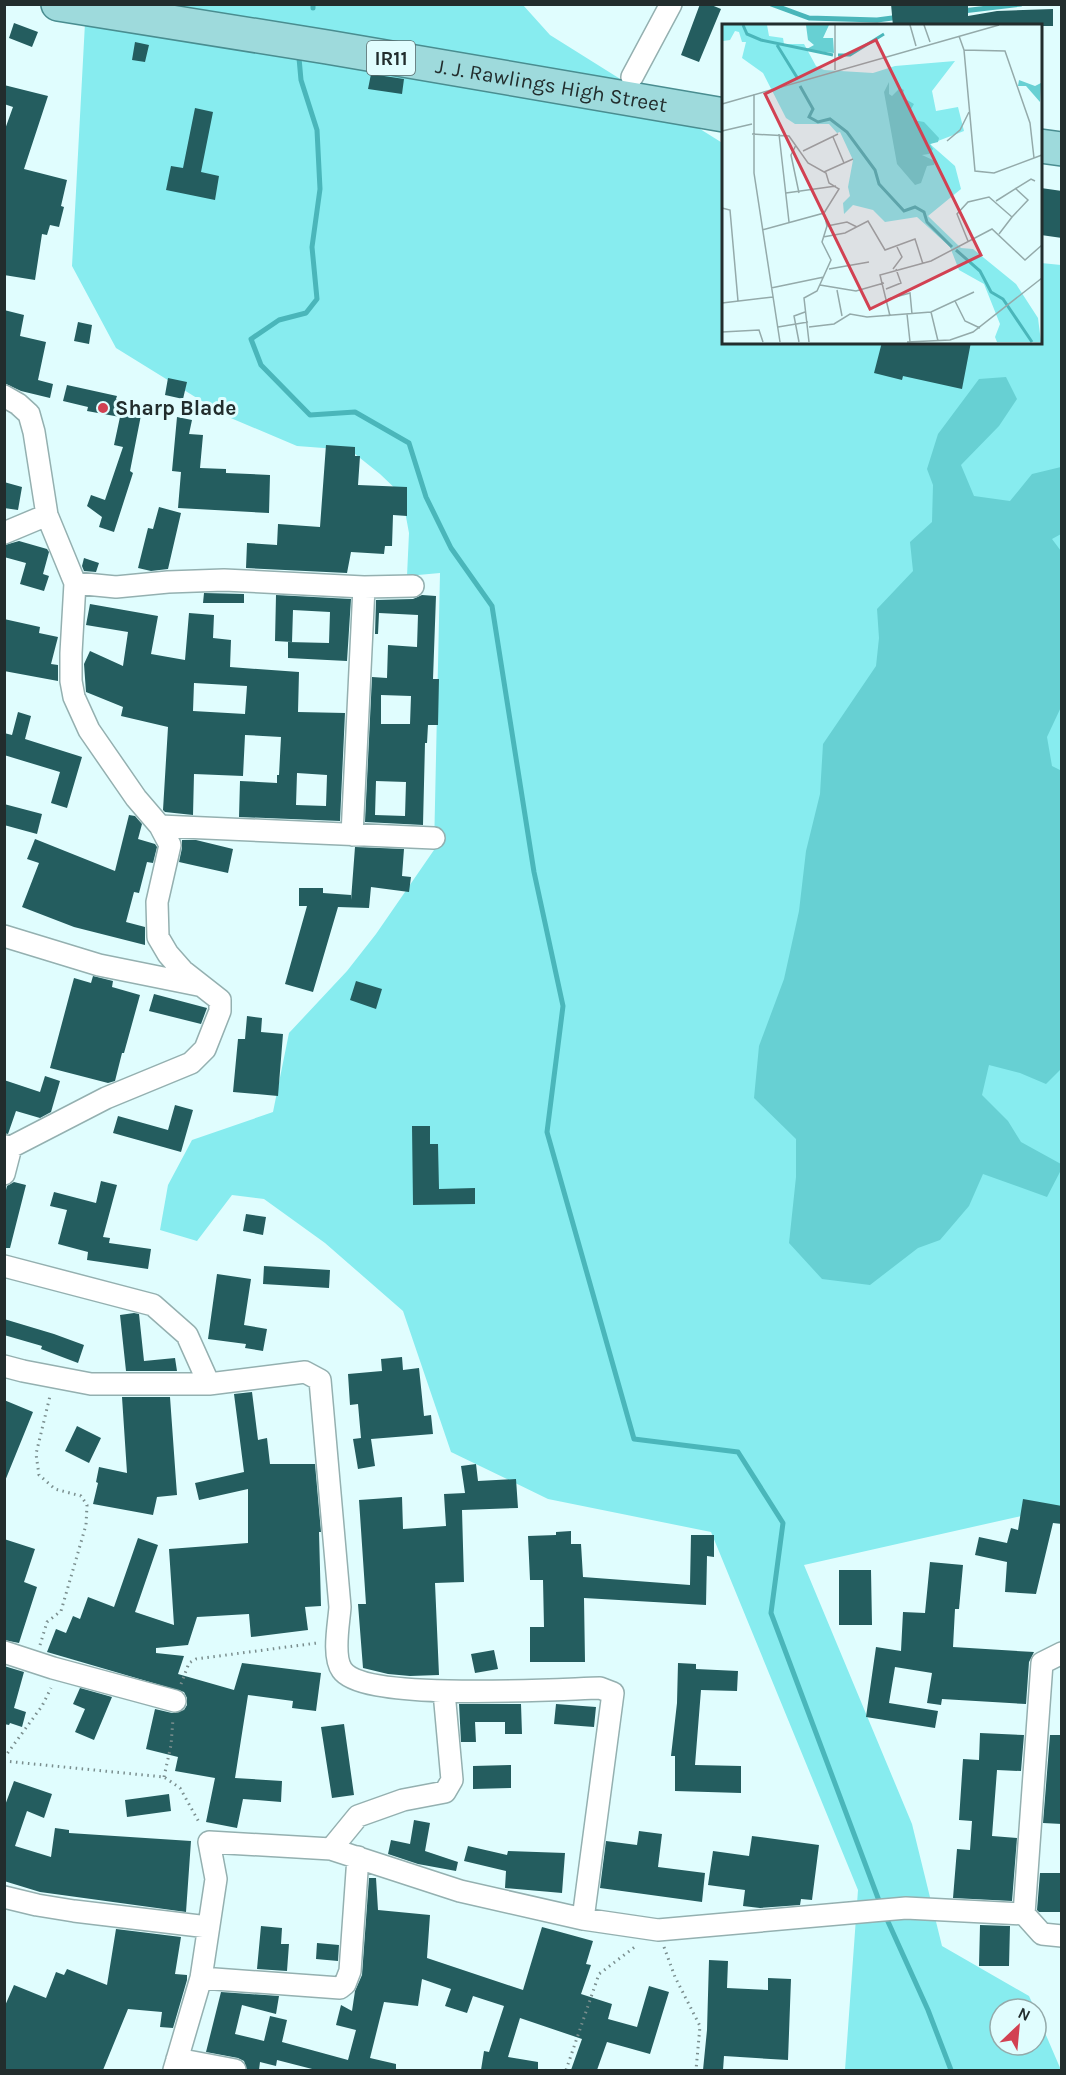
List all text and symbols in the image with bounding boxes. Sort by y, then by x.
inset map [722,24,1042,344]
road number: IR11 [367,41,415,75]
street label: J. J. Rawlings High Street [434,54,669,117]
place label: Sharp Blade [115,396,236,420]
marker: Sharp Blade [96,401,110,415]
north arrow [988,1997,1048,2057]
text: N [1015,2003,1034,2025]

